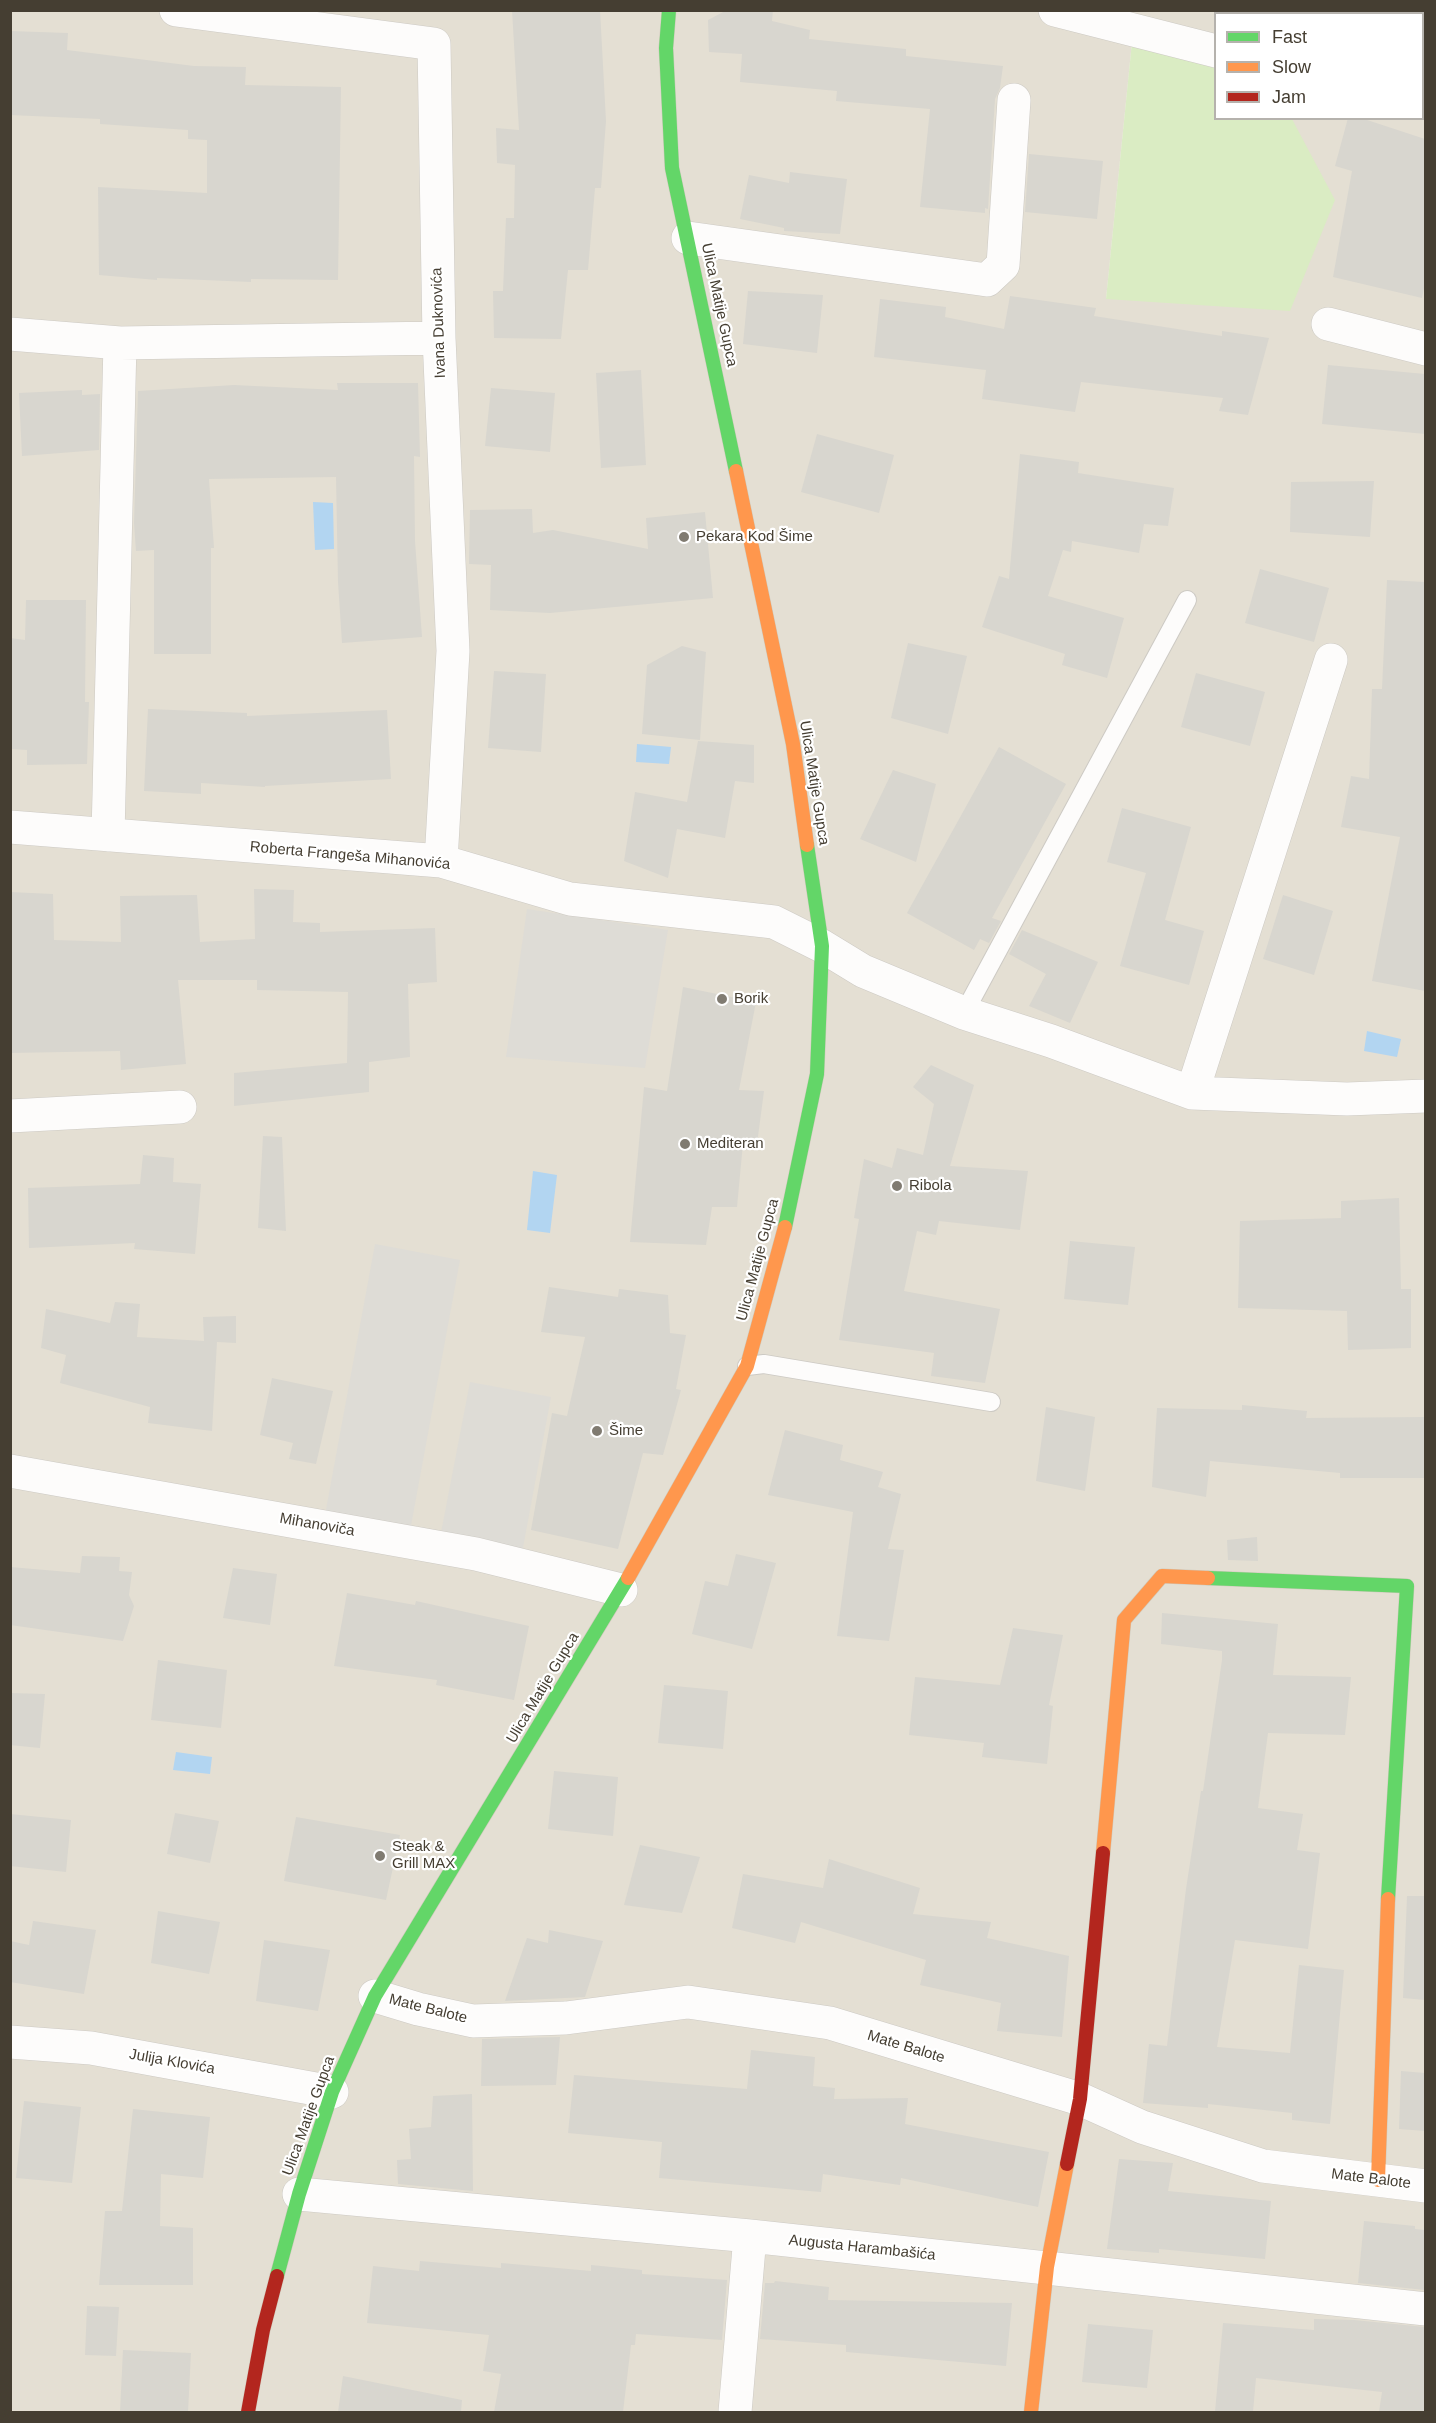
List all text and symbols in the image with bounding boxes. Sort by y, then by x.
legend [1214,12,1424,120]
text: Fast [1272,27,1307,47]
text: Slow [1272,57,1311,77]
text: Jam [1272,87,1306,107]
street label: Ulica Matije Gupca [697,242,741,368]
street label: Ivana Duknovića [428,267,450,379]
place label: Pekara Kod Šime [696,528,813,546]
marker: Pekara Kod Šime [677,530,691,544]
street label: Ulica Matije Gupca [795,719,833,847]
street label: Roberta Frangeša Mihanovića [249,838,451,874]
place label: Borik [734,990,768,1008]
marker: Borik [715,992,729,1006]
place label: Mediteran [697,1135,764,1153]
marker: Mediteran [678,1137,692,1151]
place label: Ribola [909,1177,952,1195]
marker: Ribola [890,1179,904,1193]
street label: Ulica Matije Gupca [733,1197,783,1323]
place label: Šime [609,1422,643,1440]
marker: Šime [590,1424,604,1438]
street label: Mihanoviča [278,1510,356,1540]
street label: Ulica Matije Gupca [503,1629,583,1747]
place label: Steak & Grill MAX [392,1838,455,1873]
marker: Steak & Grill MAX [373,1849,387,1863]
street label: Mate Balote [387,1991,469,2027]
street label: Mate Balote [865,2027,947,2067]
street label: Julija Klovića [128,2046,216,2078]
street label: Ulica Matije Gupca [279,2054,339,2178]
street label: Mate Balote [1330,2165,1412,2193]
street label: Augusta Harambašića [788,2231,936,2265]

